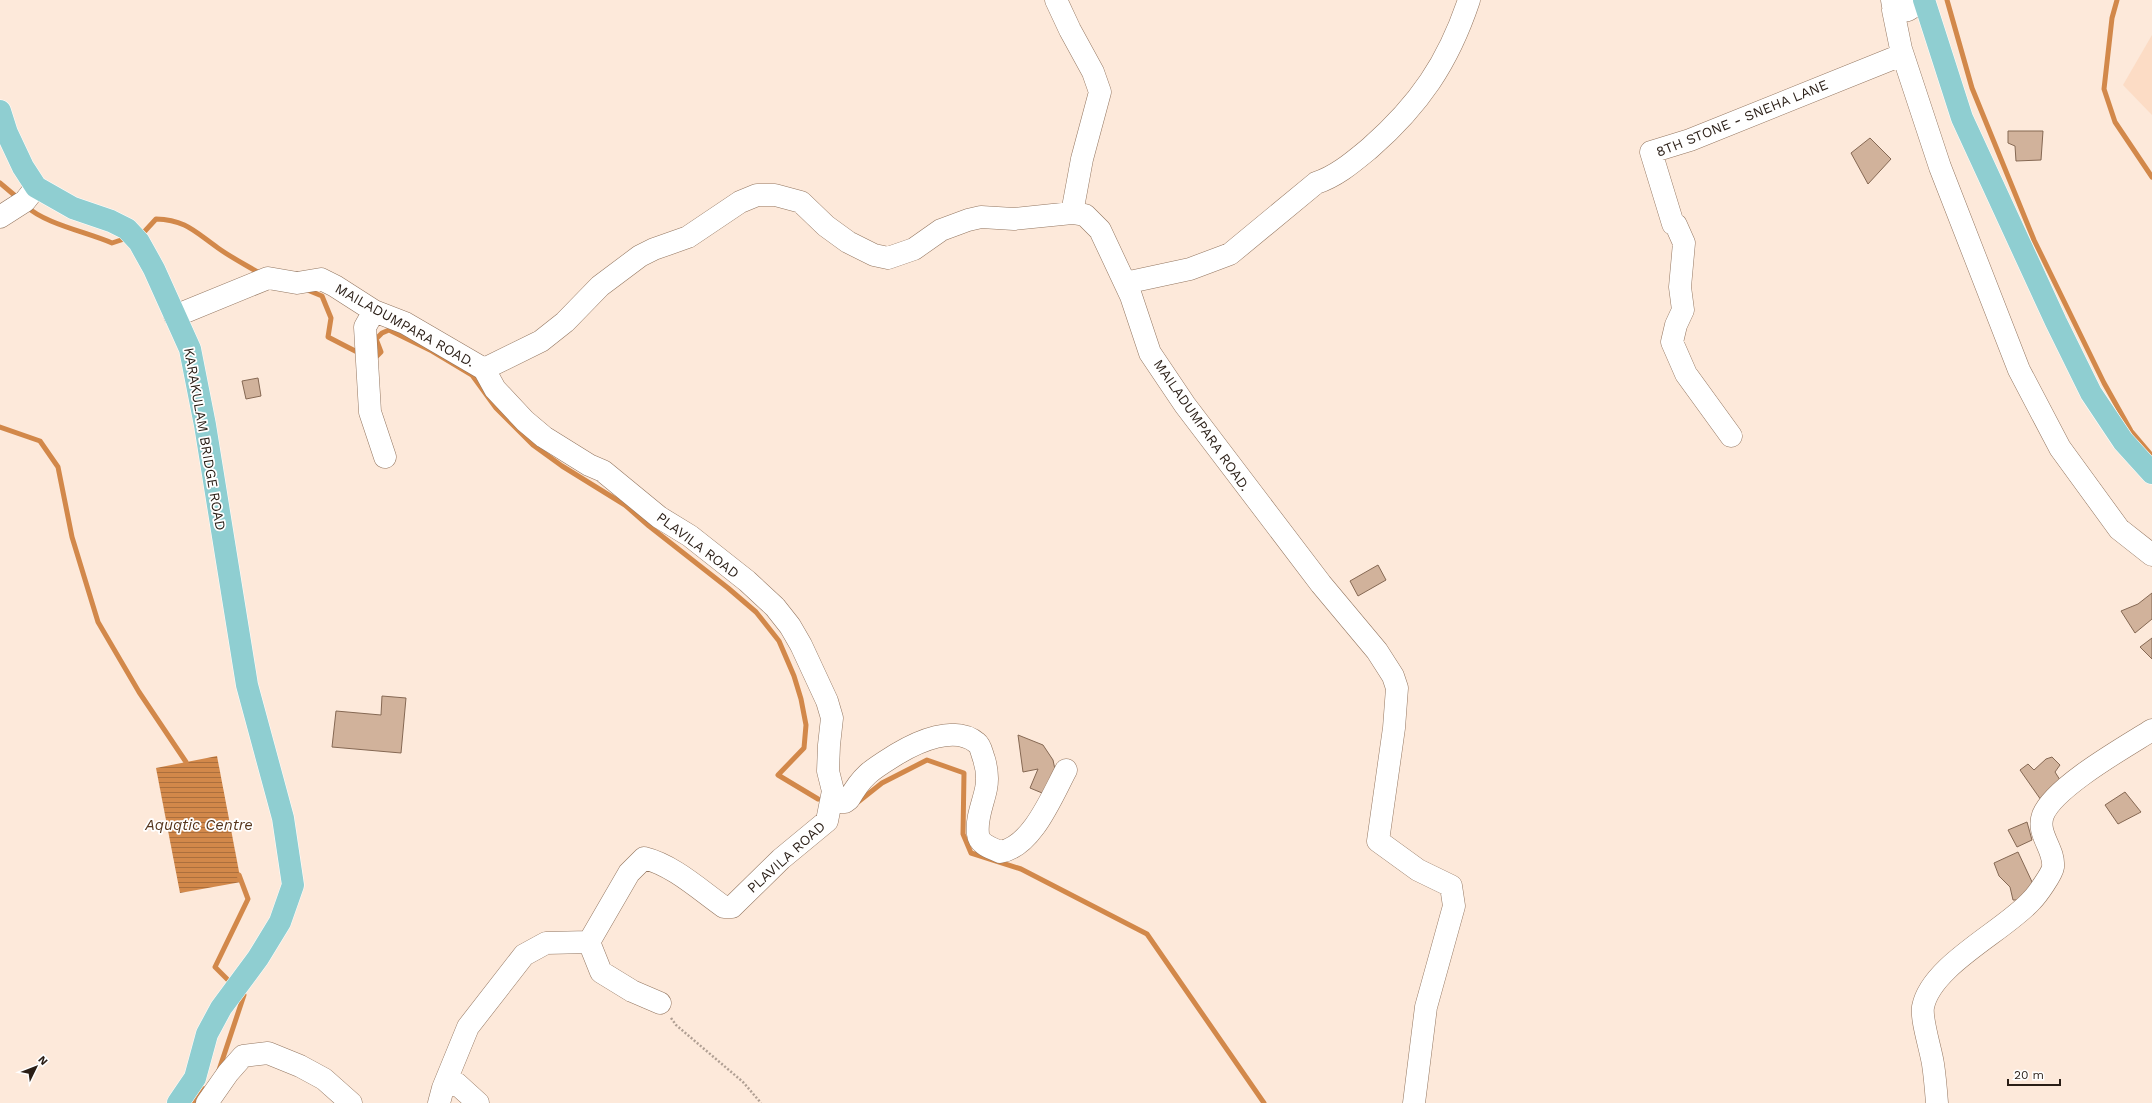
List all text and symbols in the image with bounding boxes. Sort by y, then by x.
street label: 8TH STONE - SNEHA LANE [1654,76,1830,160]
street label: MAILADUMPARA ROAD. [333,280,477,370]
street label: KARAKULAM BRIDGE ROAD [181,346,229,532]
street label: MAILADUMPARA ROAD. [1150,356,1254,494]
street label: PLAVILA ROAD [654,509,742,581]
water label: Aquqtic Centre [144,816,253,834]
street label: PLAVILA ROAD [744,818,828,896]
north arrow [16,1047,56,1087]
text: N [35,1053,50,1068]
scale bar [2008,1061,2060,1087]
text: 20 m [2014,1068,2044,1082]

